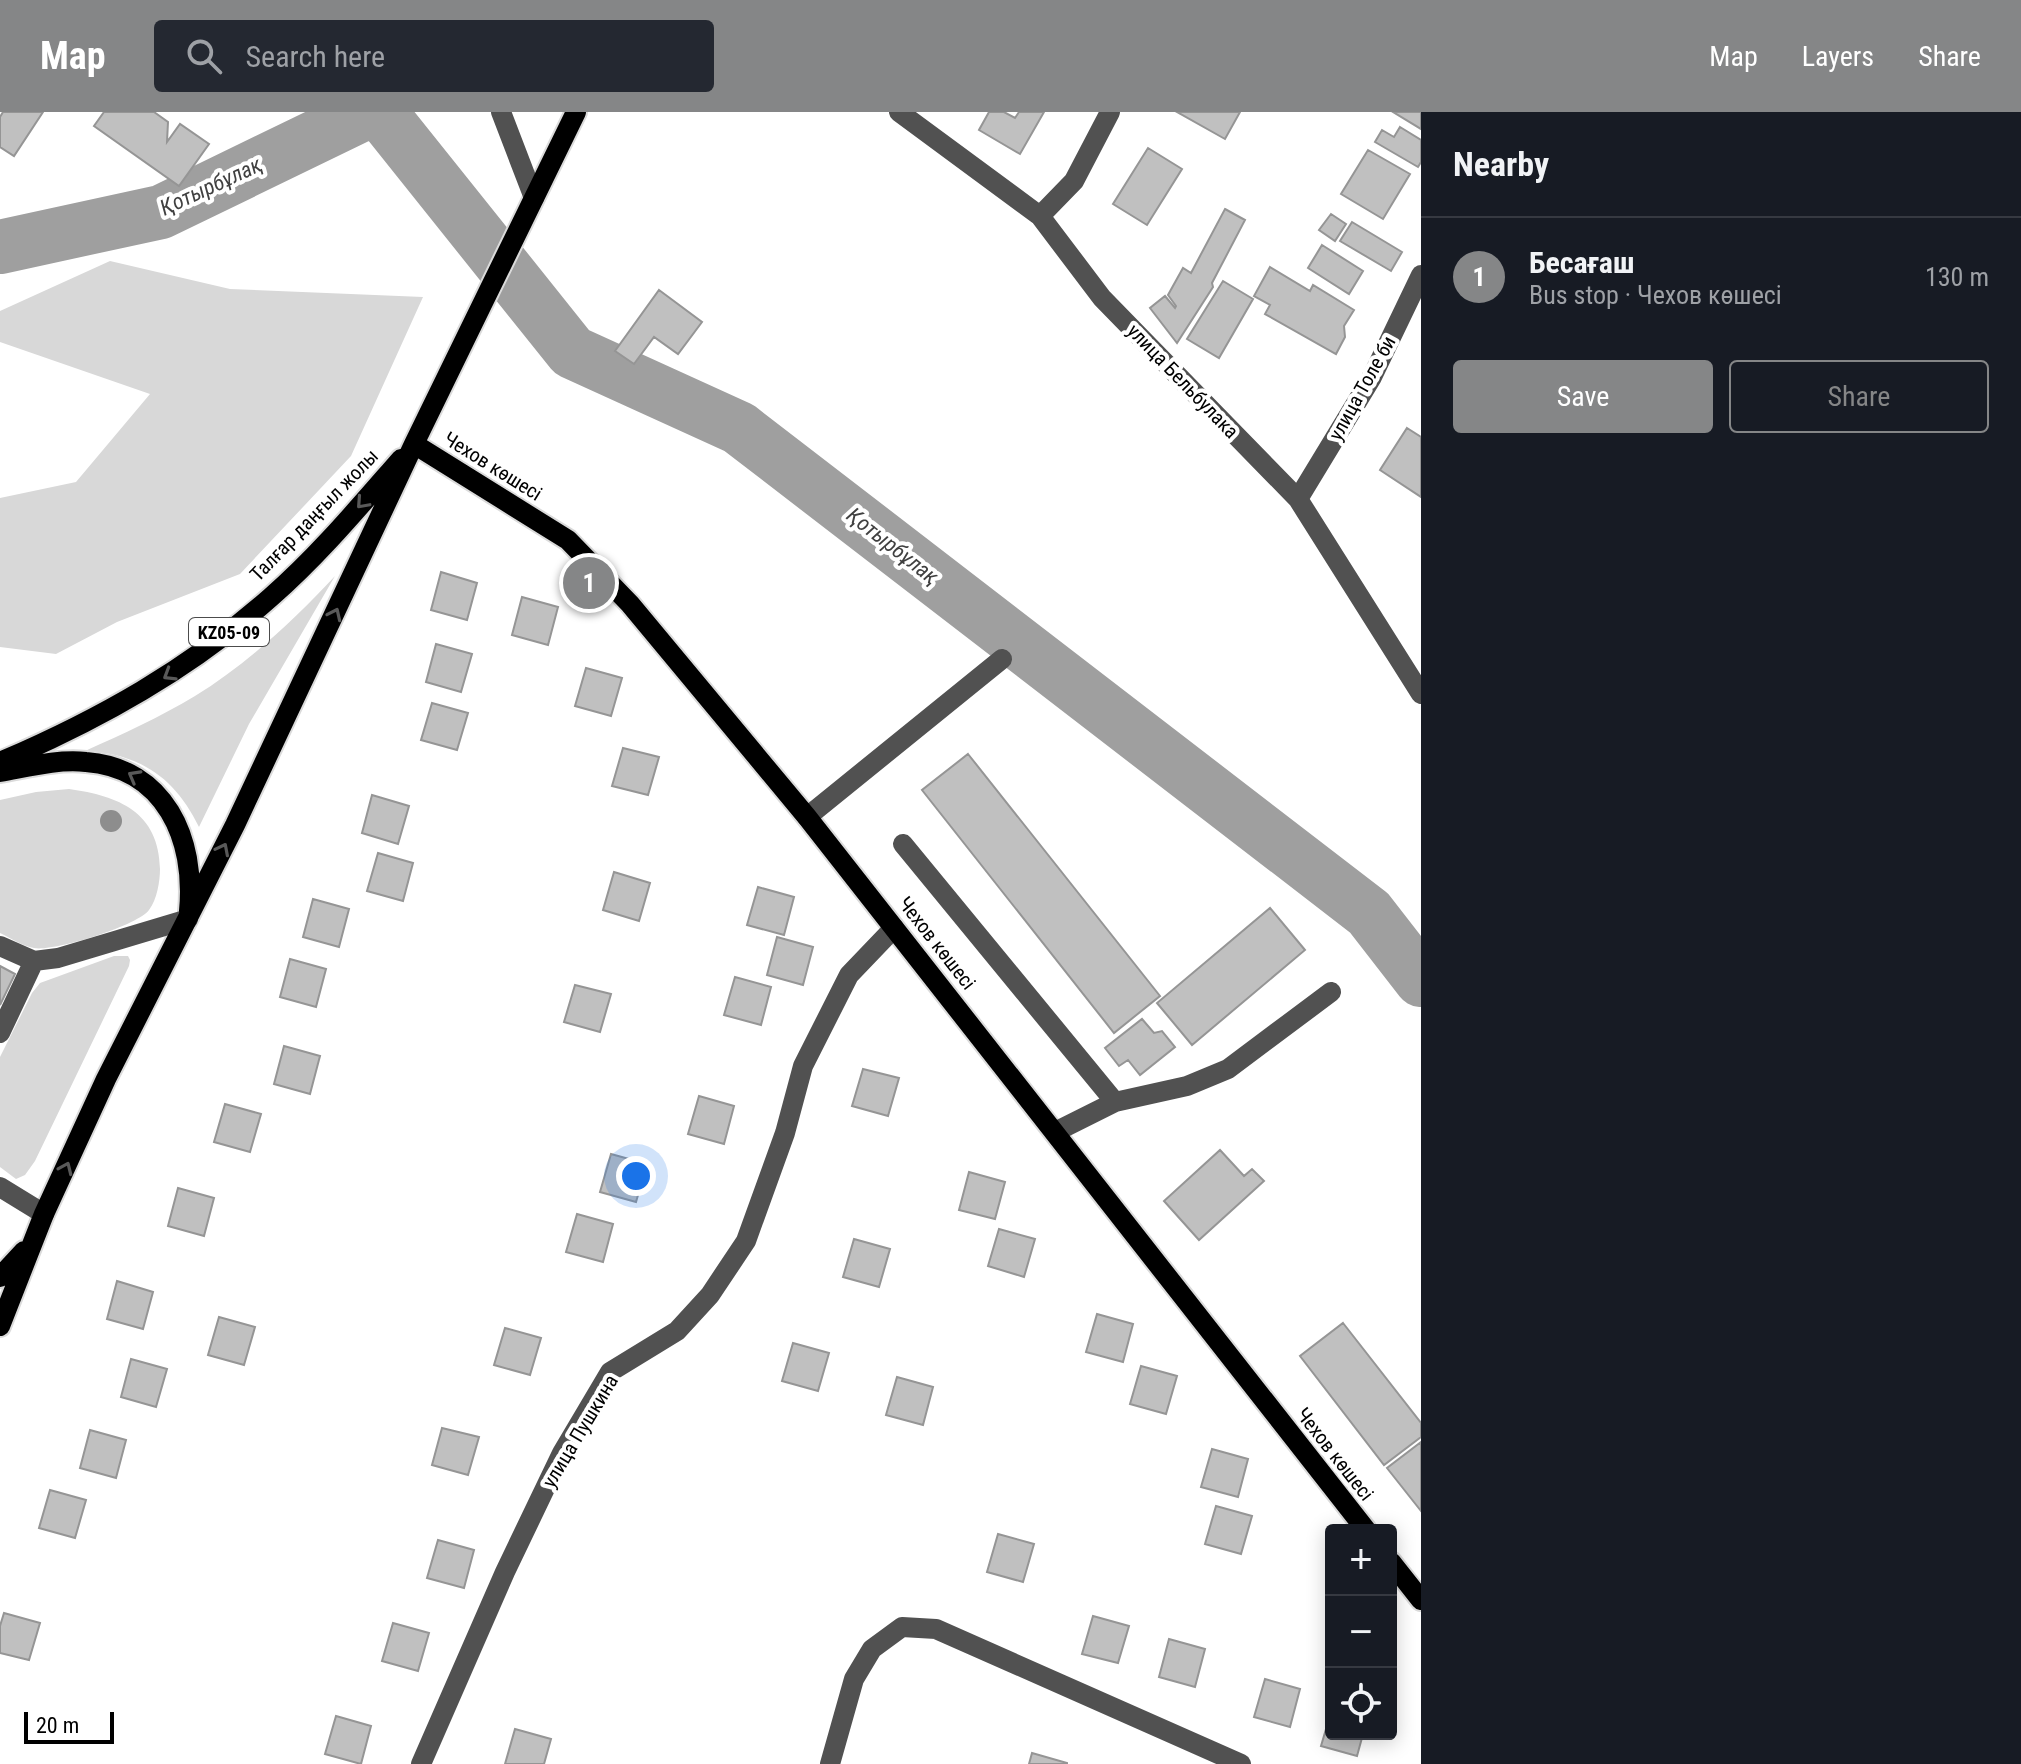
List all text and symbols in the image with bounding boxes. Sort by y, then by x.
search box [154,20,714,92]
text: Map [40,34,106,78]
icon: search [182,34,226,78]
text: Search here [246,39,385,74]
text: Map [1709,40,1758,73]
text: Layers [1802,40,1874,73]
text: Share [1918,40,1981,73]
text: Nearby [1453,144,1549,184]
water label: Қотырбұлақ [156,151,266,221]
text: Бесағаш [1529,245,1635,280]
text: 1 [1472,262,1486,292]
text: 130 m [1925,262,1989,292]
text: Bus stop · Чехов көшесі [1529,280,1782,310]
street label: улица Бельбулака [1122,319,1244,443]
street label: улица Толе би [1323,332,1401,444]
button: Save [1453,360,1713,433]
button: Share [1729,360,1989,433]
street label: Чехов көшесі [439,426,547,506]
street label: Талғар даңғыл жолы [245,444,383,586]
one-way arrow [357,493,372,508]
water label: Қотырбұлақ [842,502,944,590]
pin: 1 [563,553,615,613]
one-way arrow [325,608,341,623]
road number: KZ05-09 [189,618,269,646]
one-way arrow [163,665,177,680]
one-way arrow [128,770,143,786]
one-way arrow [213,842,229,857]
street label: Чехов көшесі [893,892,981,994]
your location [616,1156,656,1196]
one-way arrow [56,1162,72,1176]
street label: улица Пушкина [537,1370,623,1492]
street label: Чехов көшесі [1291,1403,1379,1505]
map controls [1325,1524,1397,1740]
button: + [1325,1524,1397,1596]
button: − [1325,1596,1397,1668]
button: locate [1325,1668,1397,1740]
scale bar [24,1708,114,1744]
text: 20 m [36,1713,79,1738]

